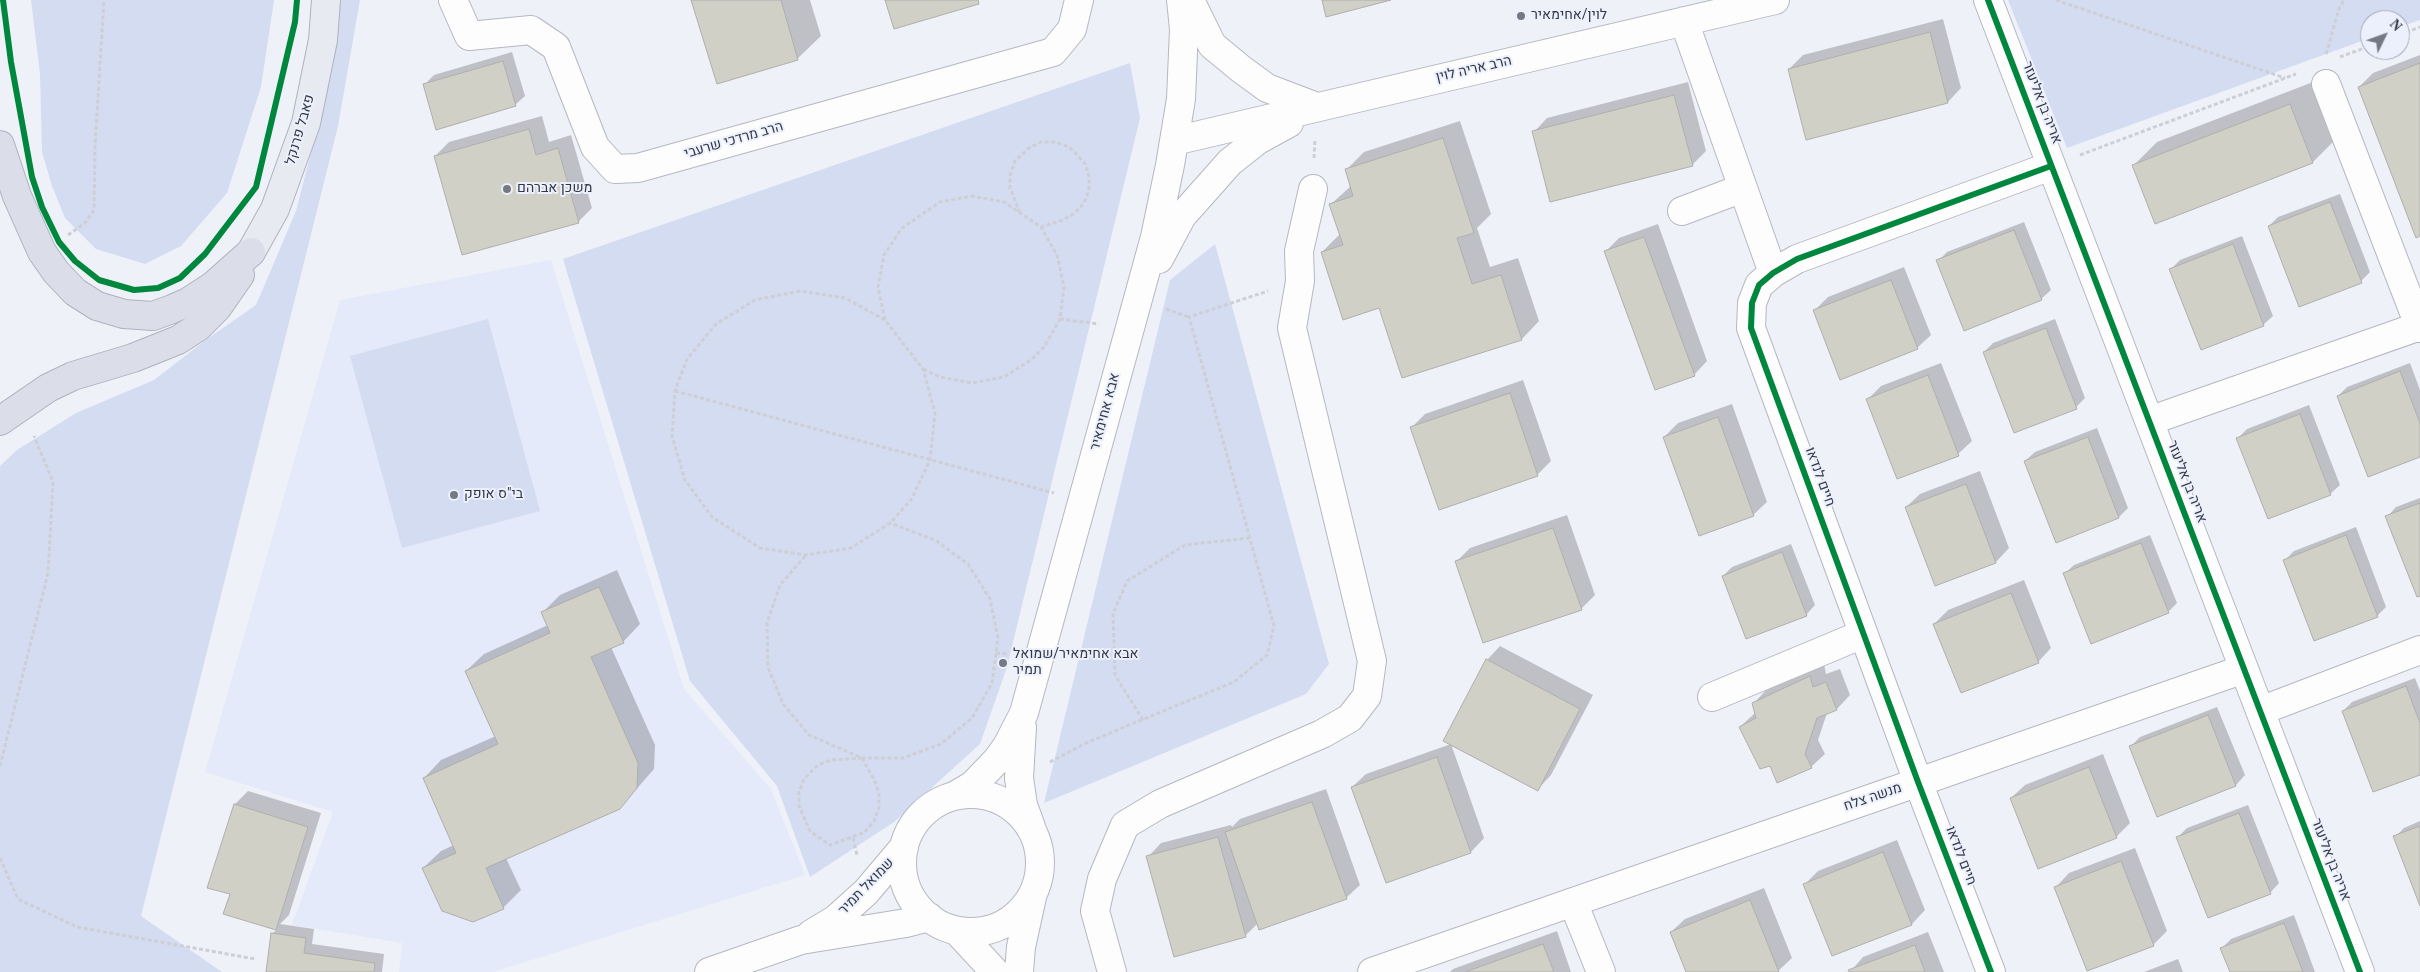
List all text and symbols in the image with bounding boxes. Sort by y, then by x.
place label: לוין/אחימאיר [1531,8,1607,24]
marker: לוין/אחימאיר [1515,10,1527,22]
north arrow [2360,10,2410,60]
text: N [2387,17,2405,34]
street label: הרב אריה לוין [1434,53,1514,87]
street label: אריה בן אליעזר [2018,59,2064,147]
street label: פאבל פרנקל [283,93,319,167]
street label: הרב מרדכי שרעבי [683,119,785,163]
place label: משכן אברהם [517,181,592,197]
marker: משכן אברהם [501,183,513,195]
street label: אבא אחימאיר [1088,371,1124,453]
street label: אריה בן אליעזר [2163,438,2209,526]
street label: חיים לנדאו [1801,445,1837,509]
place label: בי"ס אופק [464,487,523,503]
marker: בי"ס אופק [448,489,460,501]
place label: אבא אחימאיר/שמואל תמיר [1013,647,1139,680]
marker: אבא אחימאיר/שמואל תמיר [997,657,1009,669]
street label: מנשה צלח [1842,780,1904,816]
street label: אריה בן אליעזר [2307,816,2353,904]
street label: חיים לנדאו [1941,824,1979,888]
street label: שמואל תמיר [836,855,898,919]

